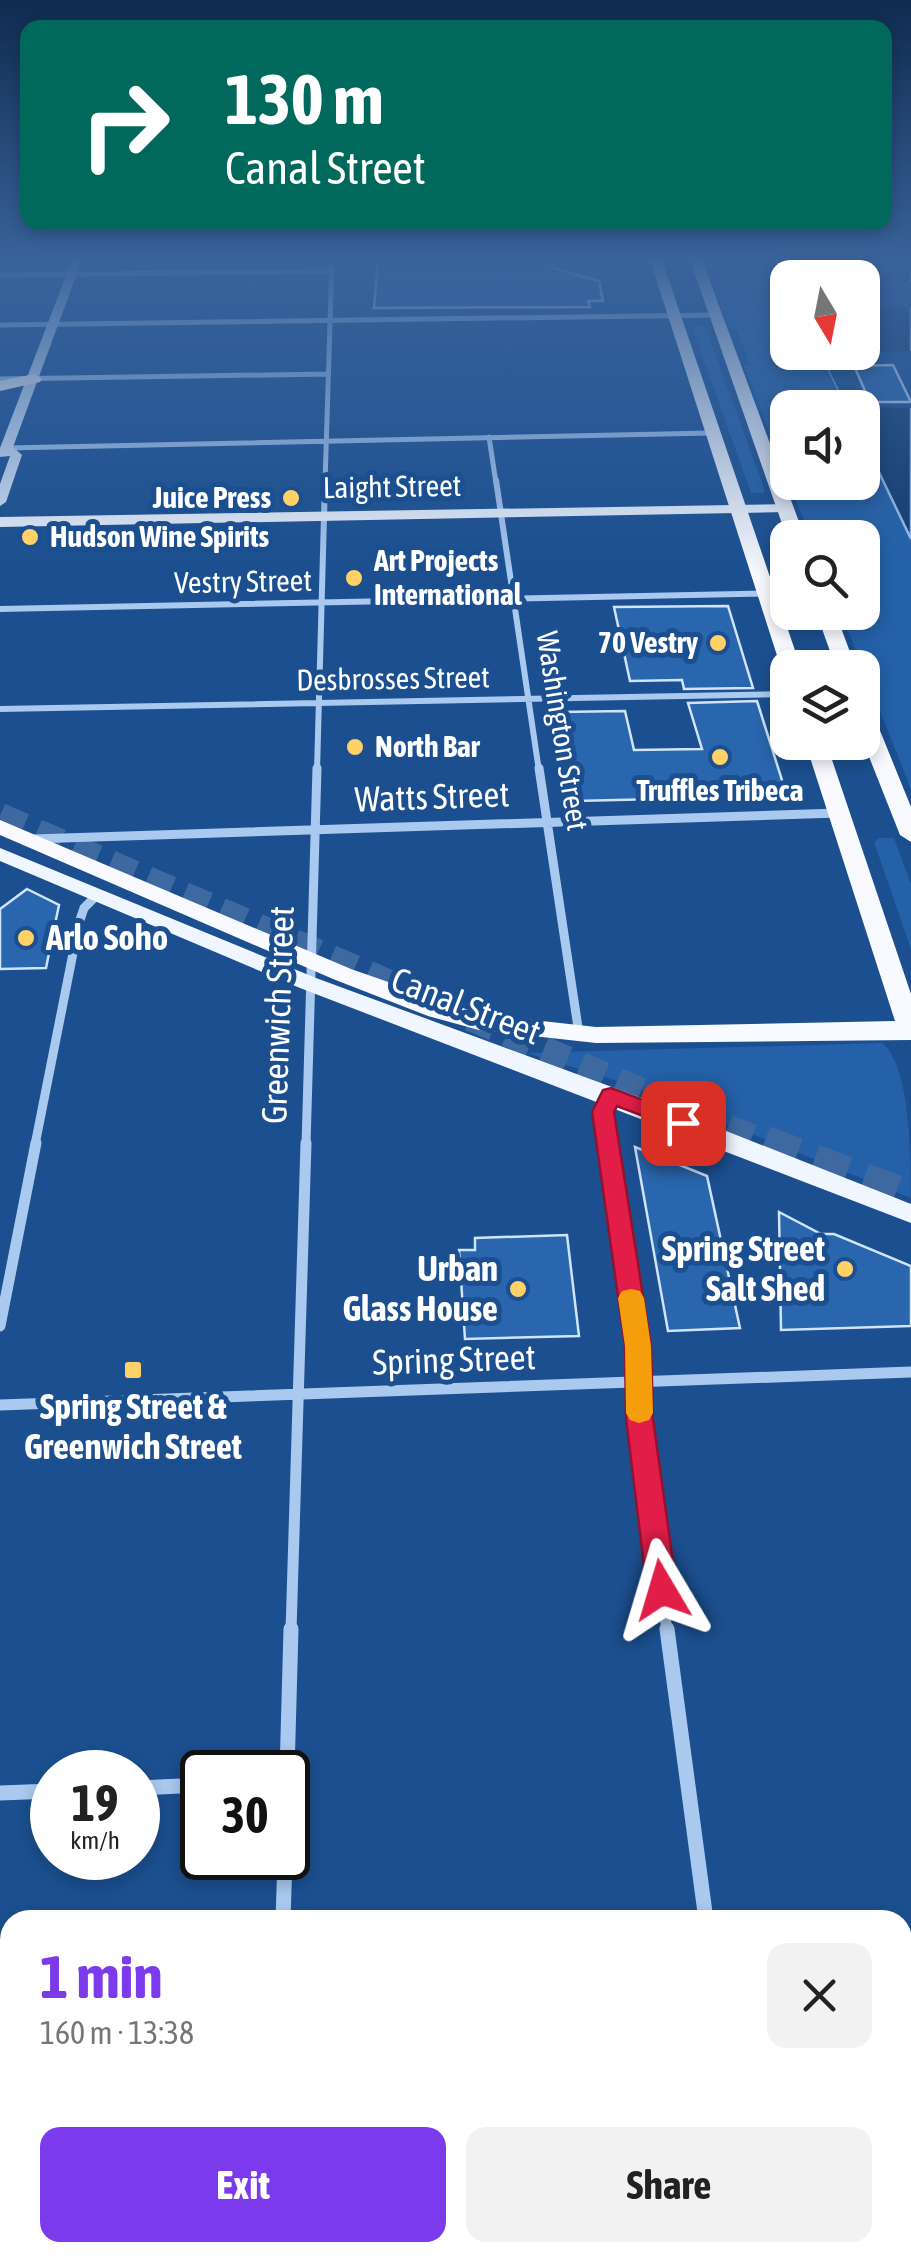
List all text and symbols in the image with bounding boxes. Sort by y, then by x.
text: 130 m [225,59,384,139]
icon: right [60,60,190,190]
text: Canal Street [225,142,426,194]
north arrow [770,260,880,370]
map controls [770,260,880,760]
button: sound [770,390,880,500]
street label: Laight Street [322,468,462,504]
place label: Juice Press [152,480,271,514]
marker: Juice Press [280,487,302,509]
place label: Hudson Wine Spirits [50,519,270,553]
button: search [770,520,880,630]
marker: Hudson Wine Spirits [19,526,41,548]
place label: Art Projects International [373,543,523,611]
street label: Vestry Street [174,563,312,599]
marker: Art Projects International [343,567,365,589]
place label: 70 Vestry [598,625,699,659]
street label: Washington Street [530,629,596,833]
marker: 70 Vestry [707,632,729,654]
button: layers [770,650,880,760]
street label: Desbrosses Street [296,659,490,697]
place label: North Bar [375,729,481,763]
marker: North Bar [344,736,366,758]
marker: Truffles Tribeca [709,746,731,768]
street label: Watts Street [354,773,510,819]
place label: Truffles Tribeca [637,773,803,807]
street label: Greenwich Street [253,905,301,1125]
place label: Arlo Soho [45,917,168,957]
marker: Arlo Soho [15,927,37,949]
street label: Canal Street [386,958,546,1052]
pin [641,1081,726,1166]
icon: arrive [656,1096,711,1151]
place label: Spring Street Salt Shed [662,1228,825,1308]
place label: Urban Glass House [342,1248,498,1328]
marker: Spring Street Salt Shed [834,1258,856,1280]
marker: Urban Glass House [507,1278,529,1300]
street label: Spring Street [372,1336,536,1382]
marker: Spring Street & Greenwich Street [122,1359,144,1381]
place label: Spring Street & Greenwich Street [24,1386,242,1466]
position arrow [610,1538,714,1642]
speed limit sign: 30 [180,1750,310,1880]
text: 19 [71,1774,118,1832]
text: km/h [70,1826,120,1854]
text: 1 min [40,1942,163,2011]
button: close [767,1943,872,2048]
text: 160 m · 13:38 [40,2014,194,2051]
button: Exit [40,2127,446,2242]
button: Share [466,2127,872,2242]

